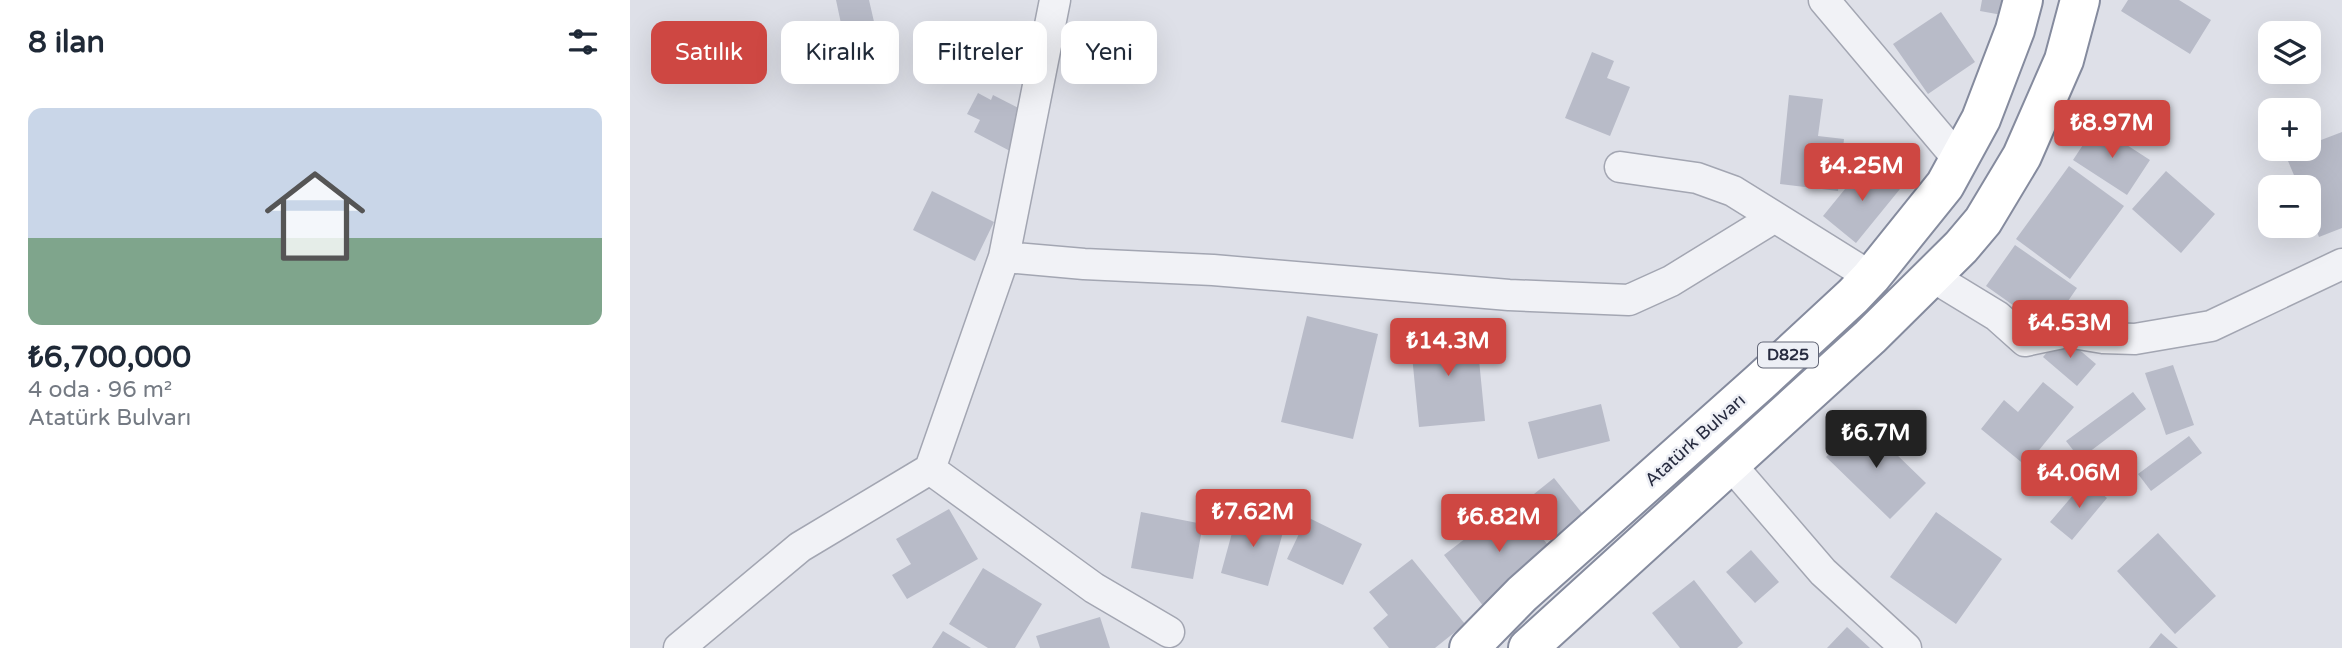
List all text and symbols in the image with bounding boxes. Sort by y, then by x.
chip: Satılık [651,21,767,84]
chip: Kiralık [781,21,899,84]
chip: Filtreler [913,21,1047,84]
chip: Yeni [1061,21,1157,84]
map controls [2258,21,2321,238]
button: layers [2258,21,2321,84]
icon: filters [564,23,602,61]
text: 8 ilan [28,24,105,61]
button: + [2258,98,2321,161]
pin: ₺8.97M [2055,100,2169,160]
text: ₺8.97M [2070,109,2154,137]
pin: ₺4.25M [1805,144,1919,203]
text: ₺4.25M [1820,152,1904,180]
icon: home [252,153,378,279]
button: − [2258,175,2321,238]
pin: ₺4.53M [2013,300,2127,360]
text: ₺4.53M [2028,309,2112,337]
pin: ₺14.3M [1391,318,1505,378]
text: ₺14.3M [1406,327,1490,355]
text: ₺6,700,000 [28,339,191,376]
road number: D825 [1758,342,1818,368]
text: 4 oda · 96 m² [28,376,172,404]
street label: Atatürk Bulvarı [1640,389,1750,491]
text: Atatürk Bulvarı [28,404,191,432]
pin: ₺6.7M [1827,410,1925,470]
text: ₺6.7M [1842,419,1911,447]
pin: ₺4.06M [2022,450,2136,510]
text: ₺4.06M [2037,459,2121,487]
pin: ₺7.62M [1196,490,1310,549]
pin: ₺6.82M [1442,494,1556,554]
text: ₺7.62M [1212,498,1294,526]
text: ₺6.82M [1457,503,1541,531]

